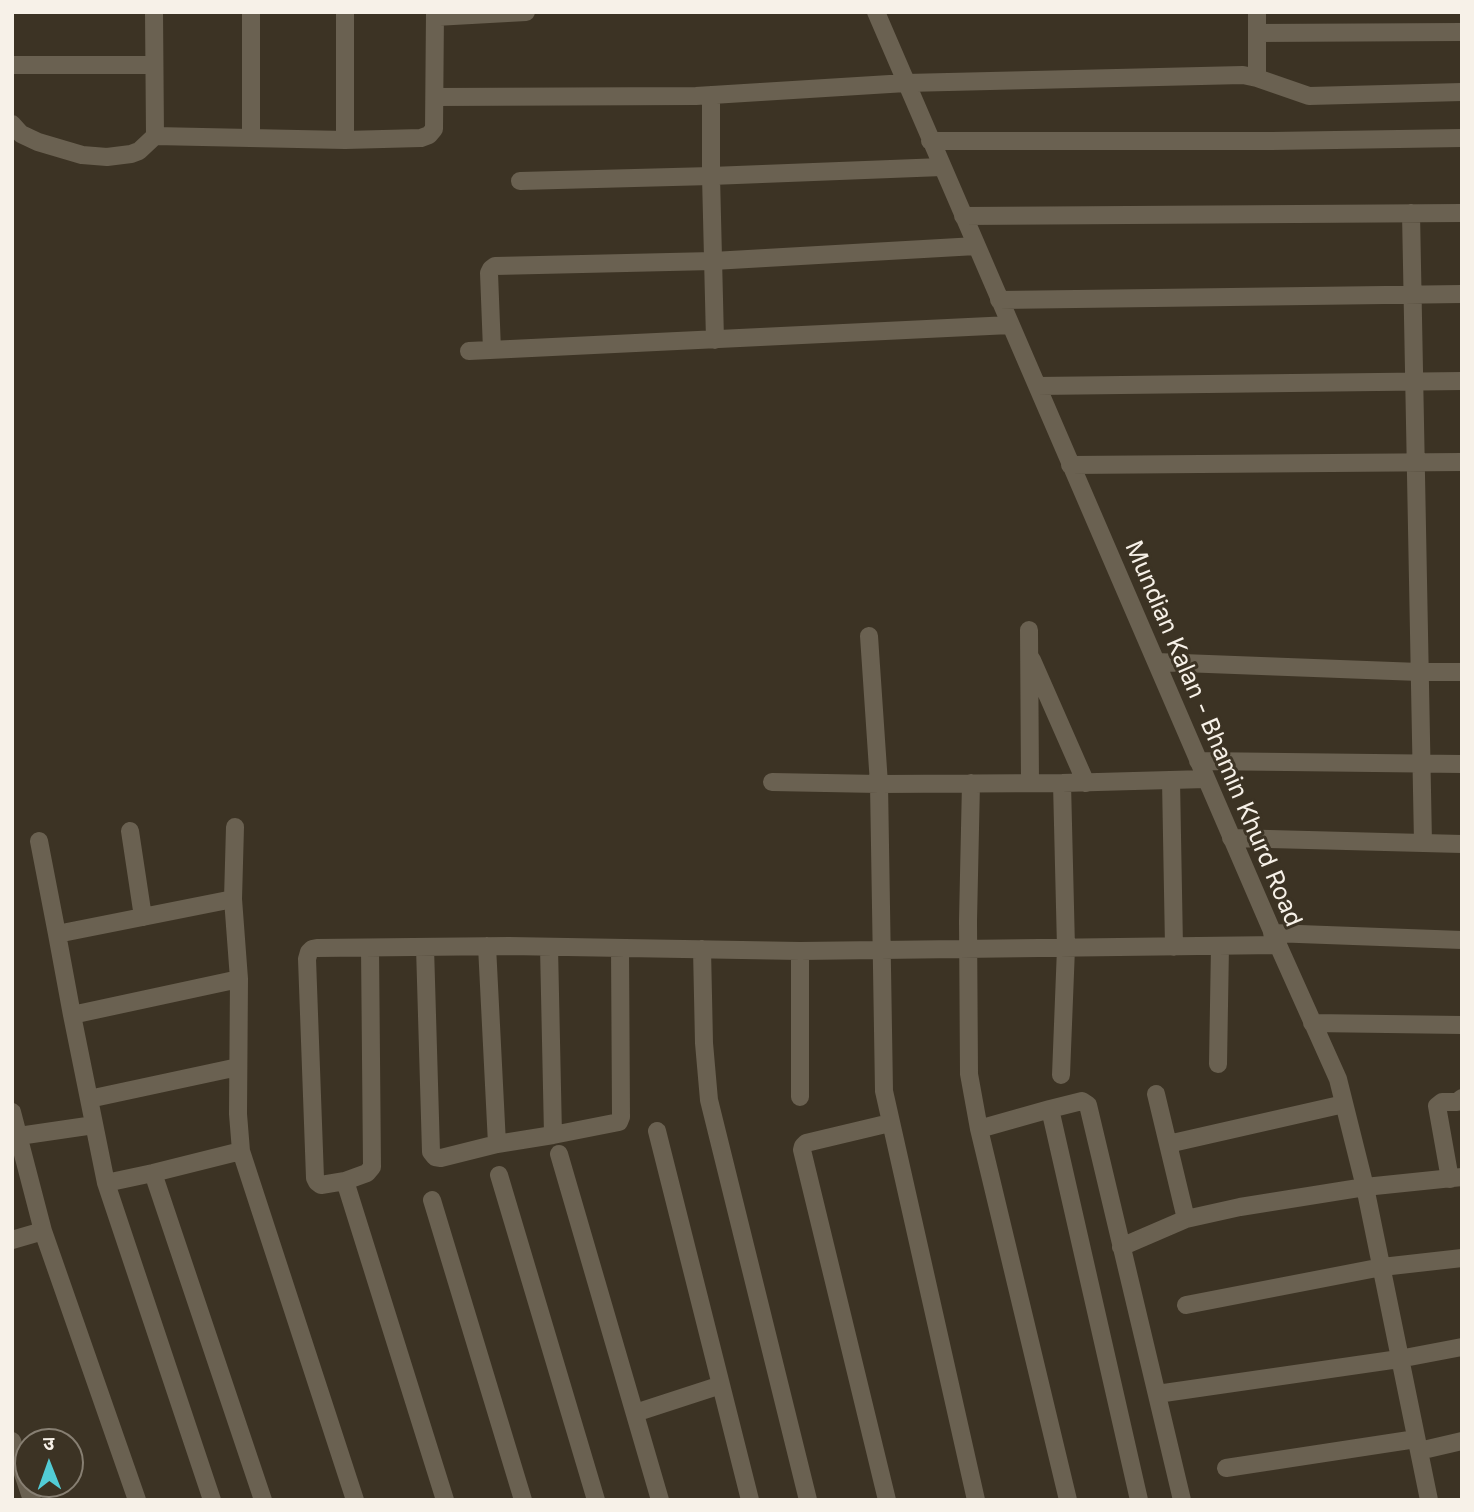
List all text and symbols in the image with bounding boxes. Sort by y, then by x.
street label: Mundian Kalan - Bhamin Khurd Road [1118,537,1308,931]
north arrow [14,1428,84,1498]
text: उ [43,1432,54,1455]

